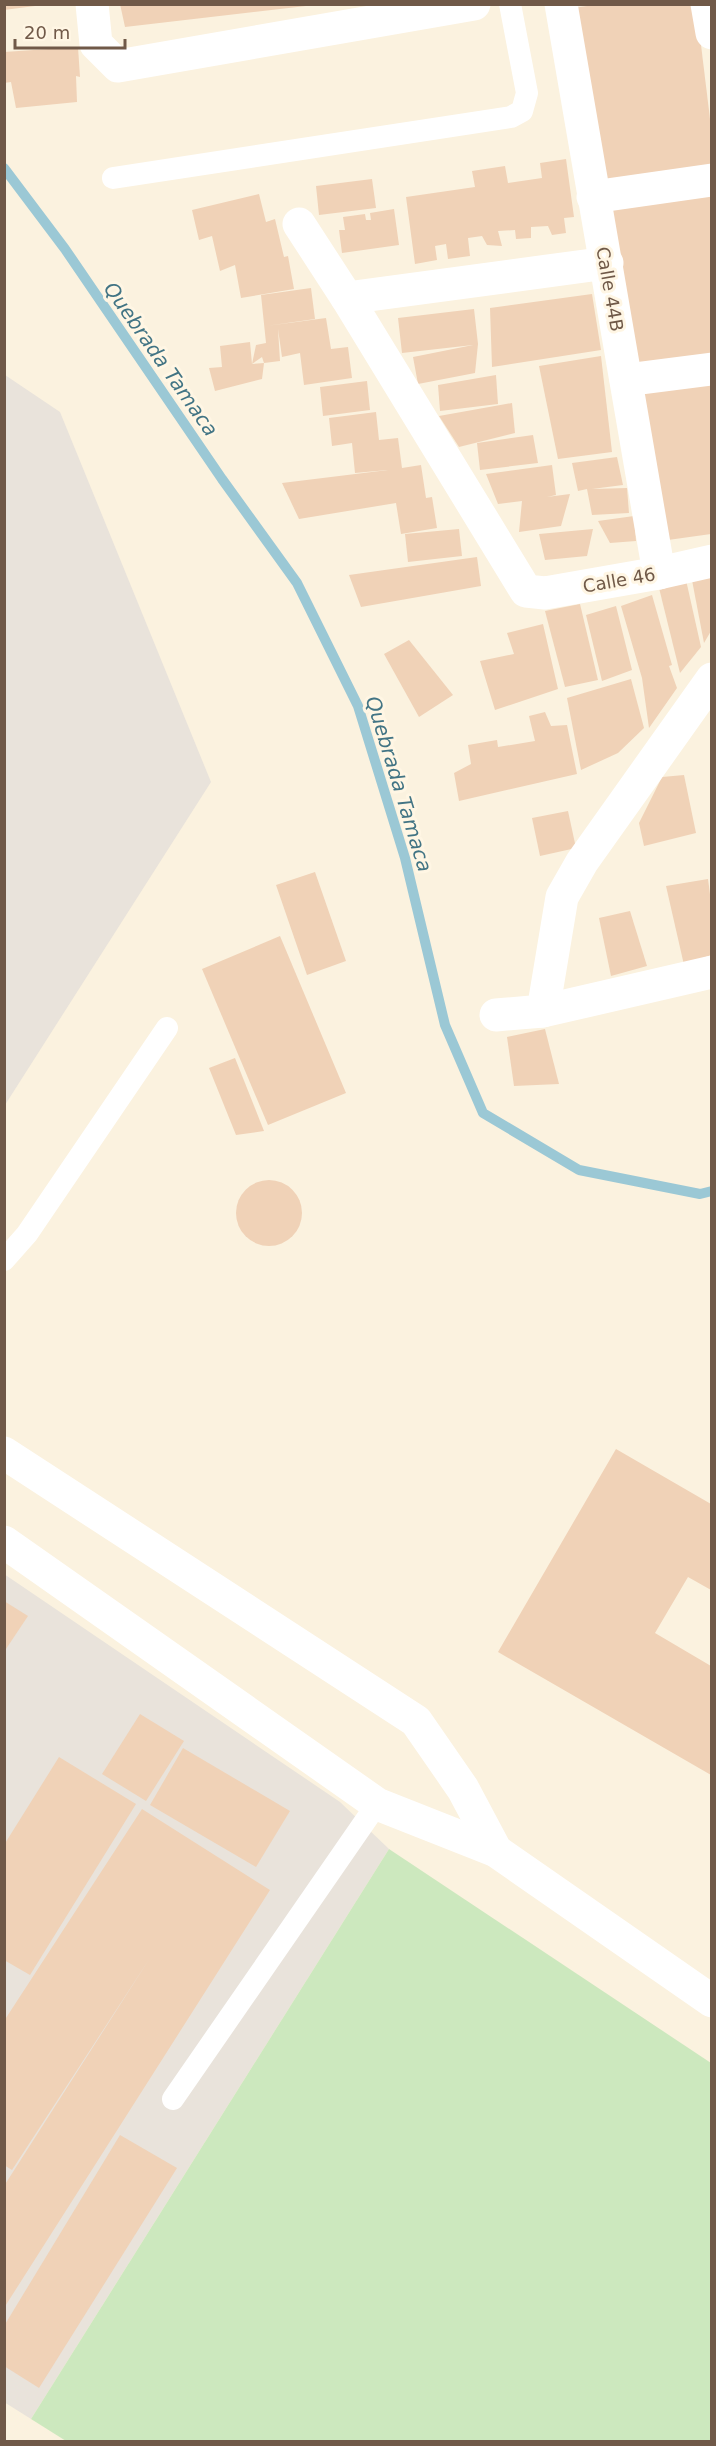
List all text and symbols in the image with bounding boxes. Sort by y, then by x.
scale bar [15,12,124,50]
text: 20 m [24,22,70,43]
street label: Calle 44B [592,245,628,333]
water label: Quebrada Tamaca [99,277,223,441]
street label: Calle 46 [581,563,657,597]
water label: Quebrada Tamaca [361,693,437,875]

